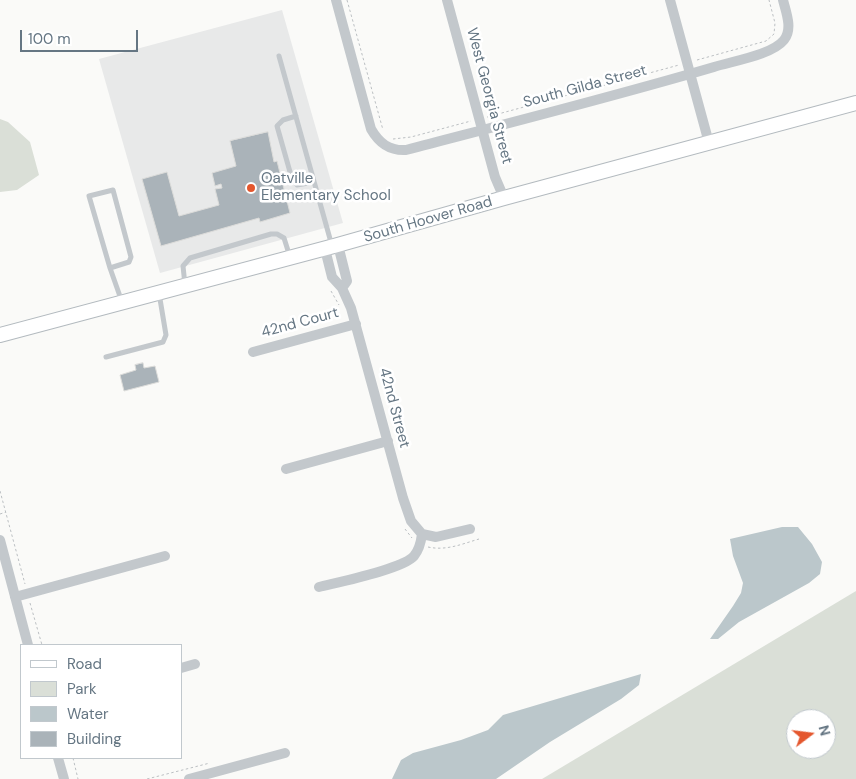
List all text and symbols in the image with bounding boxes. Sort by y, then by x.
scale bar [22,20,140,52]
street label: West Georgia Street [462,26,516,166]
text: 100 m [28,29,71,49]
street label: South Gilda Street [521,62,649,112]
place label: Oatville Elementary School [261,170,391,205]
marker: Oatville Elementary School [245,182,257,194]
street label: South Hoover Road [362,193,494,247]
street label: 42nd Court [259,304,341,342]
street label: 42nd Street [375,366,413,450]
legend [20,644,182,759]
text: Road [67,654,102,674]
text: Park [67,679,97,699]
text: Water [67,704,108,724]
north arrow [786,709,836,759]
text: N [815,723,835,738]
text: Building [67,729,122,749]

